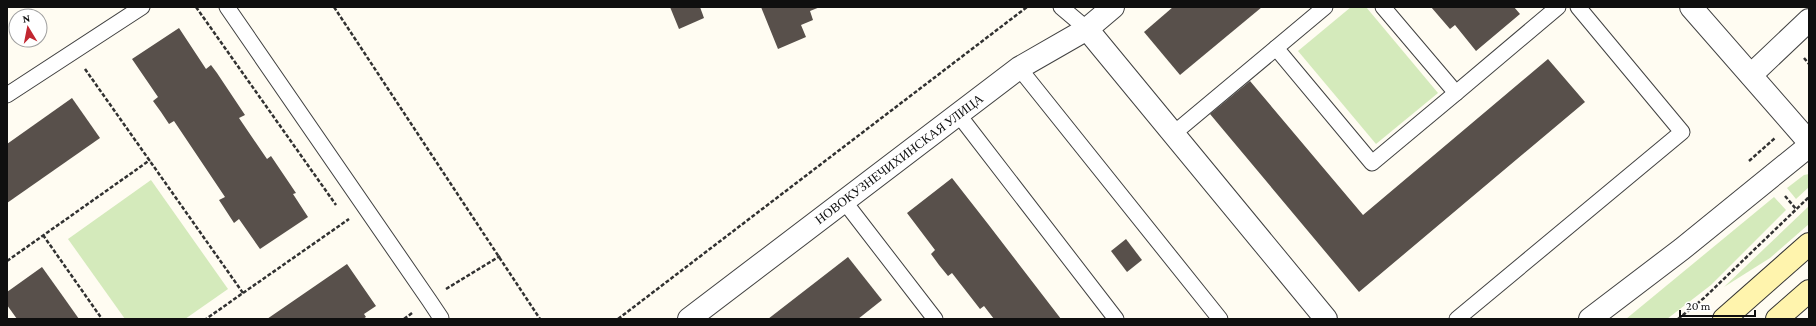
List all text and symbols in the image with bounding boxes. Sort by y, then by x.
north arrow [8,8,48,48]
text: N [22,12,31,25]
street label: НОВОКУЗНЕЧИХИНСКАЯ УЛИЦА [812,90,987,227]
scale bar [1680,292,1755,318]
text: 20 m [1686,299,1711,313]

